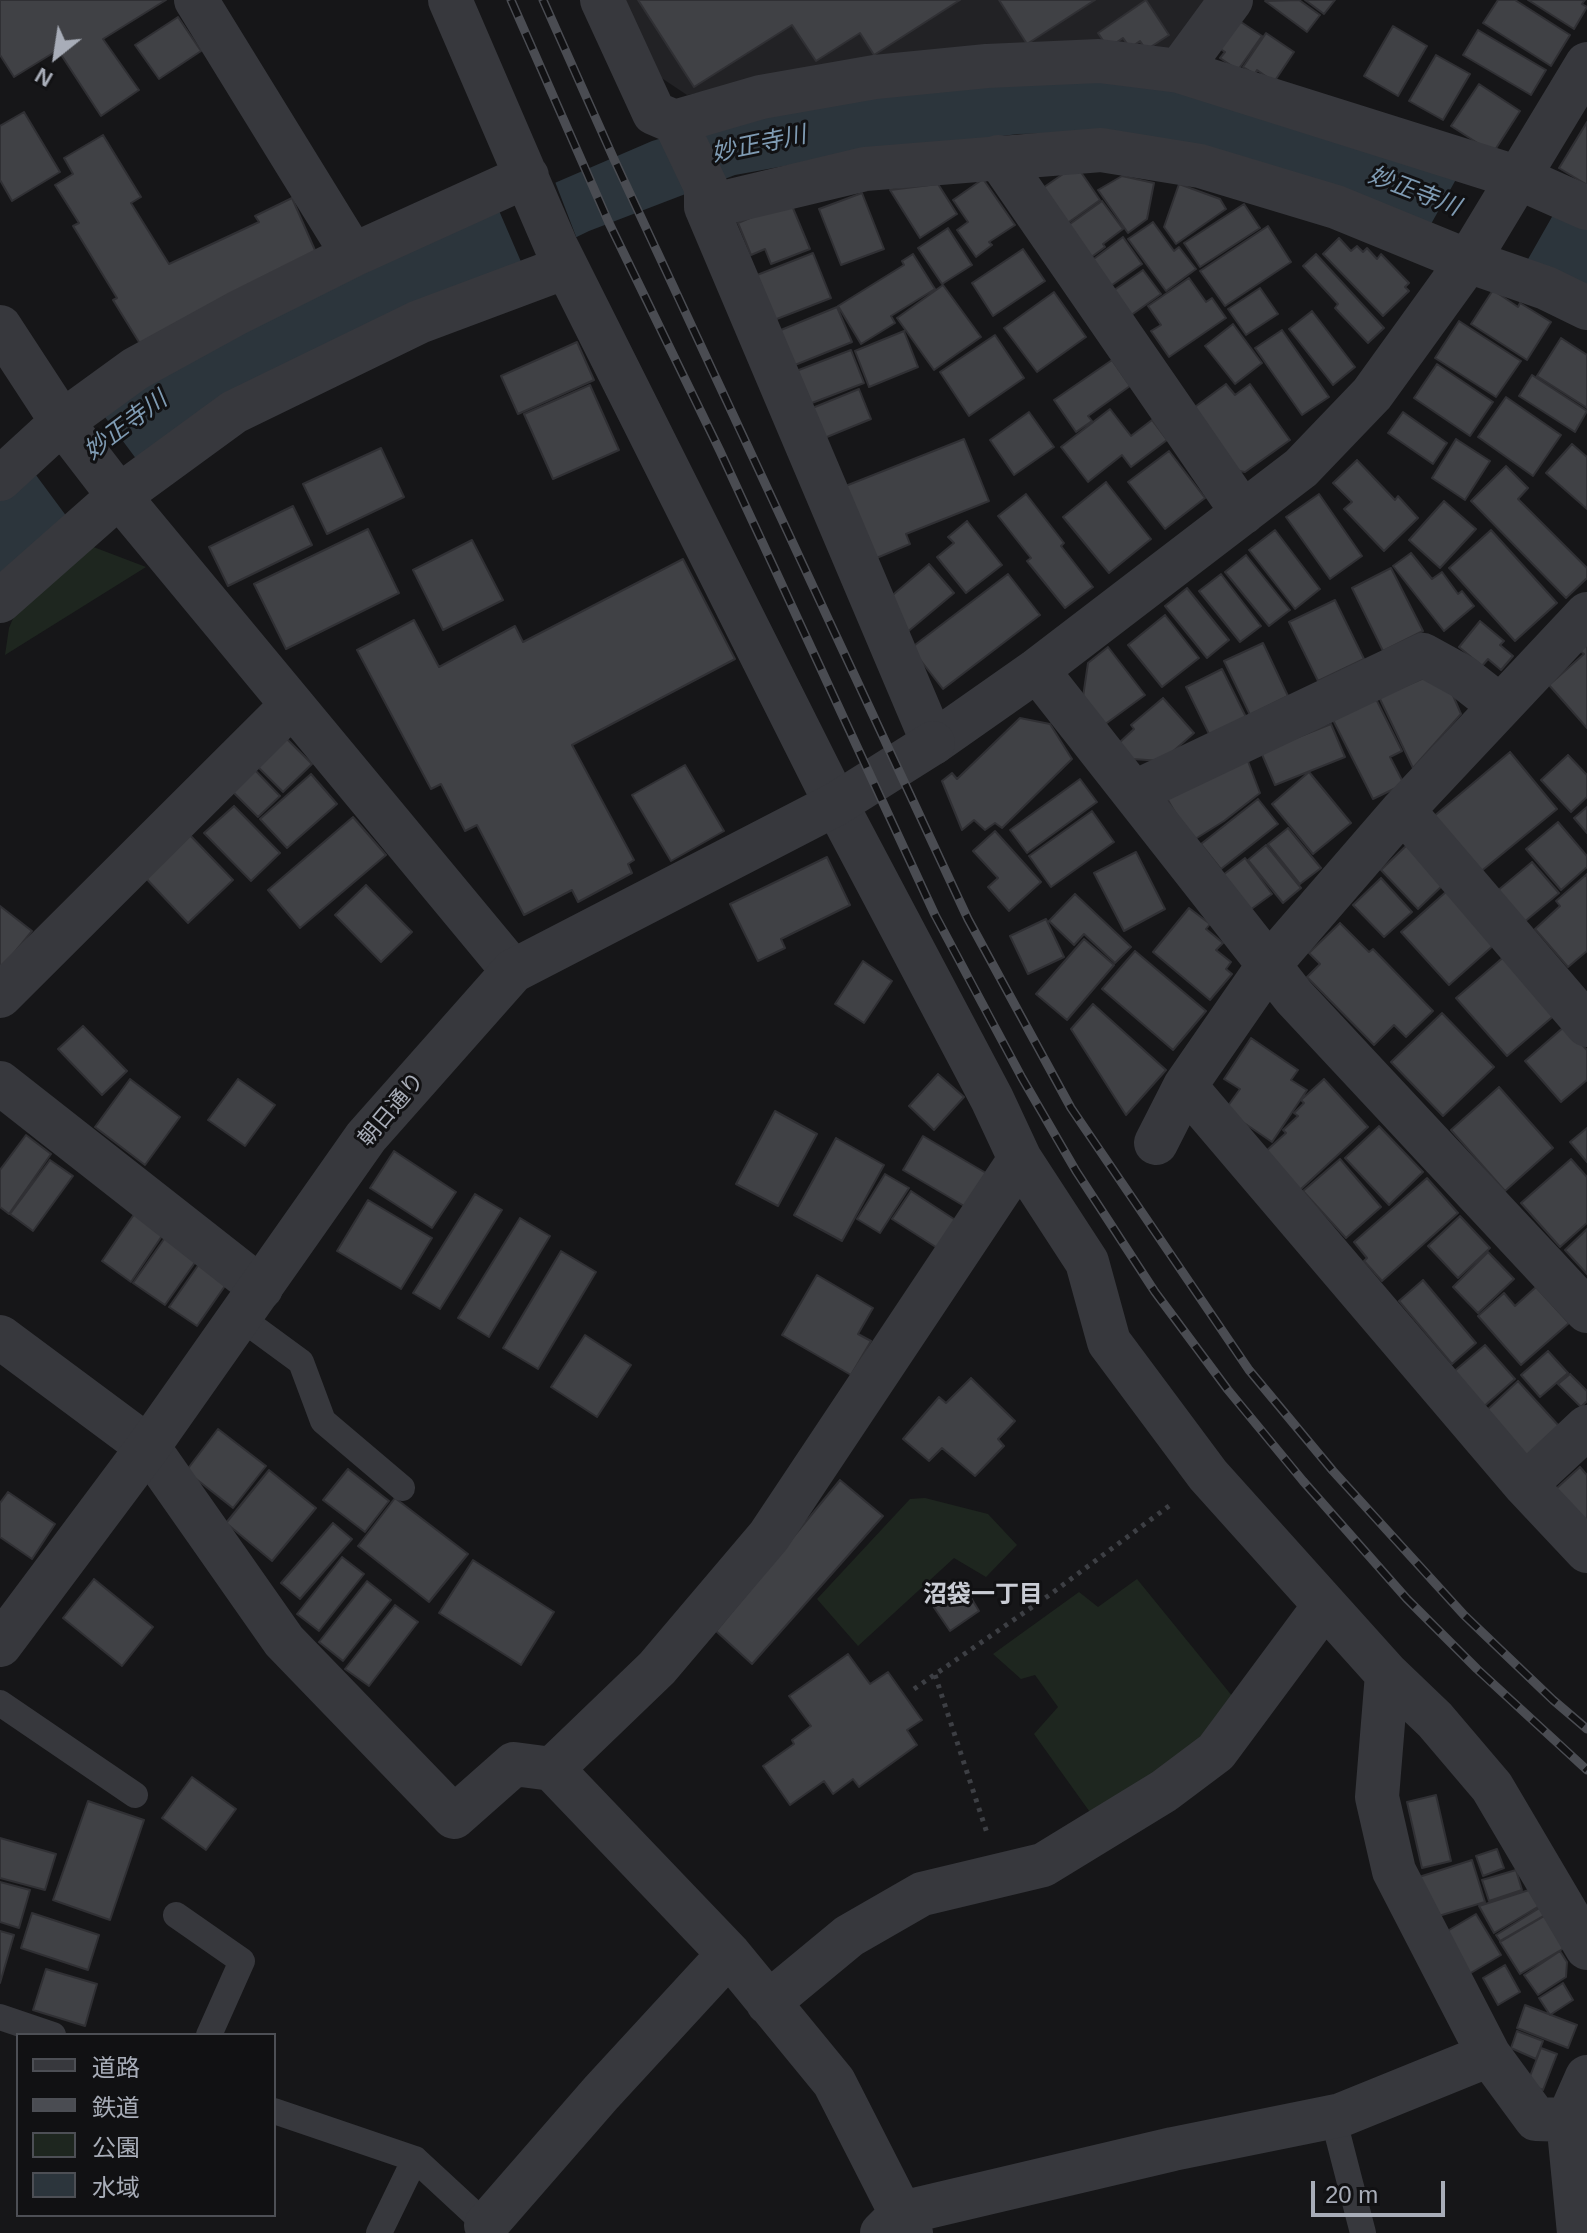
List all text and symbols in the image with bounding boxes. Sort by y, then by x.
north arrow [16,16,96,96]
text: N [31,62,57,92]
water label: 妙正寺川 [709,121,809,169]
water label: 妙正寺川 [1364,161,1464,223]
water label: 妙正寺川 [79,386,173,466]
street label: 朝日通り [354,1068,430,1152]
district label: 沼袋一丁目 [923,1581,1043,1609]
legend [16,2033,276,2217]
text: 道路 [92,2054,140,2081]
text: 鉄道 [92,2094,140,2121]
text: 公園 [92,2134,140,2161]
scale bar [1315,2165,1449,2215]
text: 水域 [92,2174,140,2201]
text: 20 m [1325,2181,1378,2208]

